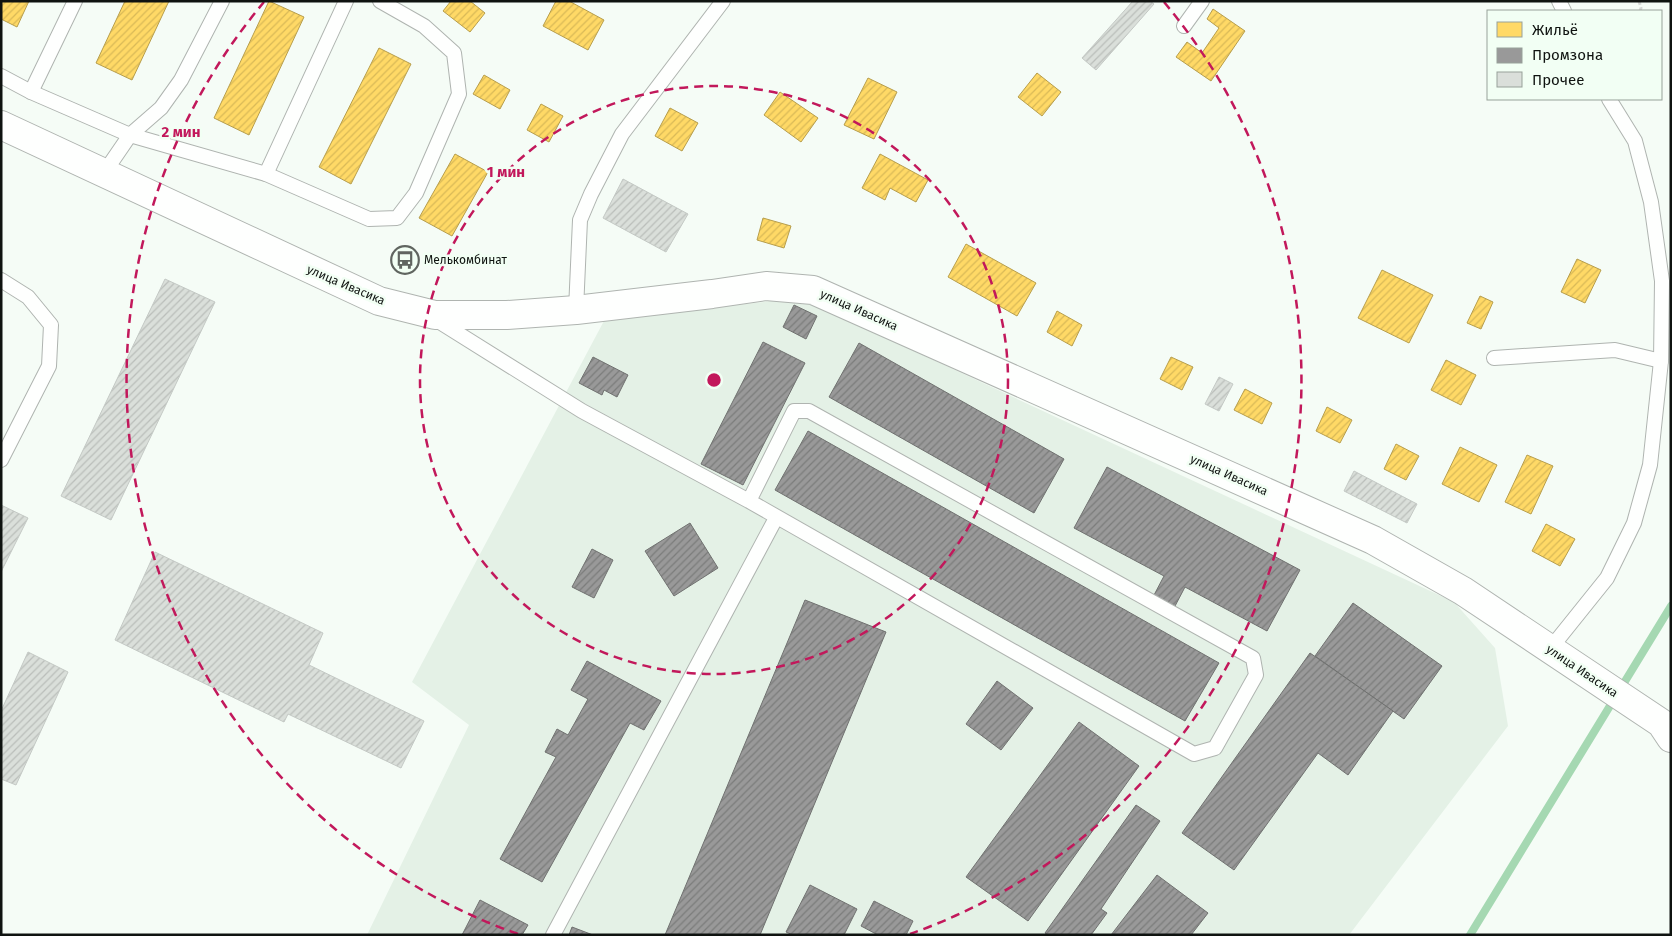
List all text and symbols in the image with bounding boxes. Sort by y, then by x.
legend [1487,10,1662,100]
text: Жильё [1532,21,1578,39]
text: Промзона [1532,46,1603,64]
text: Прочее [1532,71,1584,89]
text: 2 мин [161,123,201,141]
text: 1 мин [487,163,525,181]
bus stop icon: Мелькомбинат [390,245,420,275]
place label: Мелькомбинат [424,253,508,267]
street label: улица Ивасика [305,262,387,308]
street label: улица Ивасика [818,287,900,333]
centre of rings [705,371,723,389]
street label: улица Ивасика [1188,452,1270,498]
street label: улица Ивасика [1543,642,1621,700]

